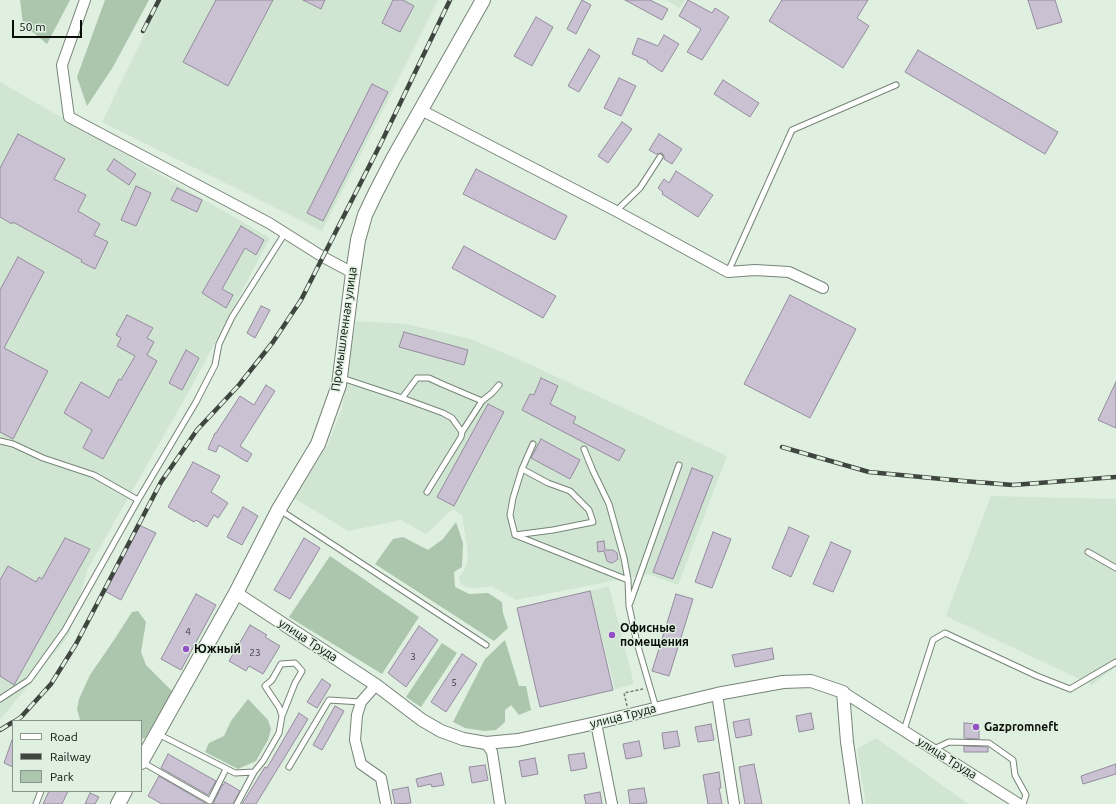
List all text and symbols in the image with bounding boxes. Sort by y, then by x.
scale bar [14,12,84,38]
text: 50 m [19,20,46,33]
street label: Промышленная улица [328,266,360,392]
street label: улица Труда [276,616,340,664]
place label: Офисные помещения [620,621,689,649]
house number: 4 [185,626,191,638]
marker: Офисные помещения [607,630,617,640]
place label: Южный [194,642,241,656]
marker: Южный [181,644,191,654]
house number: 23 [249,647,261,659]
house number: 3 [410,651,416,663]
house number: 5 [451,677,457,689]
street label: улица Труда [588,701,658,731]
legend [12,720,142,792]
place label: Gazpromneft [984,720,1058,734]
marker: Gazpromneft [971,722,981,732]
text: Road [50,730,78,743]
street label: улица Труда [914,734,980,782]
text: Railway [50,750,91,763]
text: Park [50,770,74,783]

